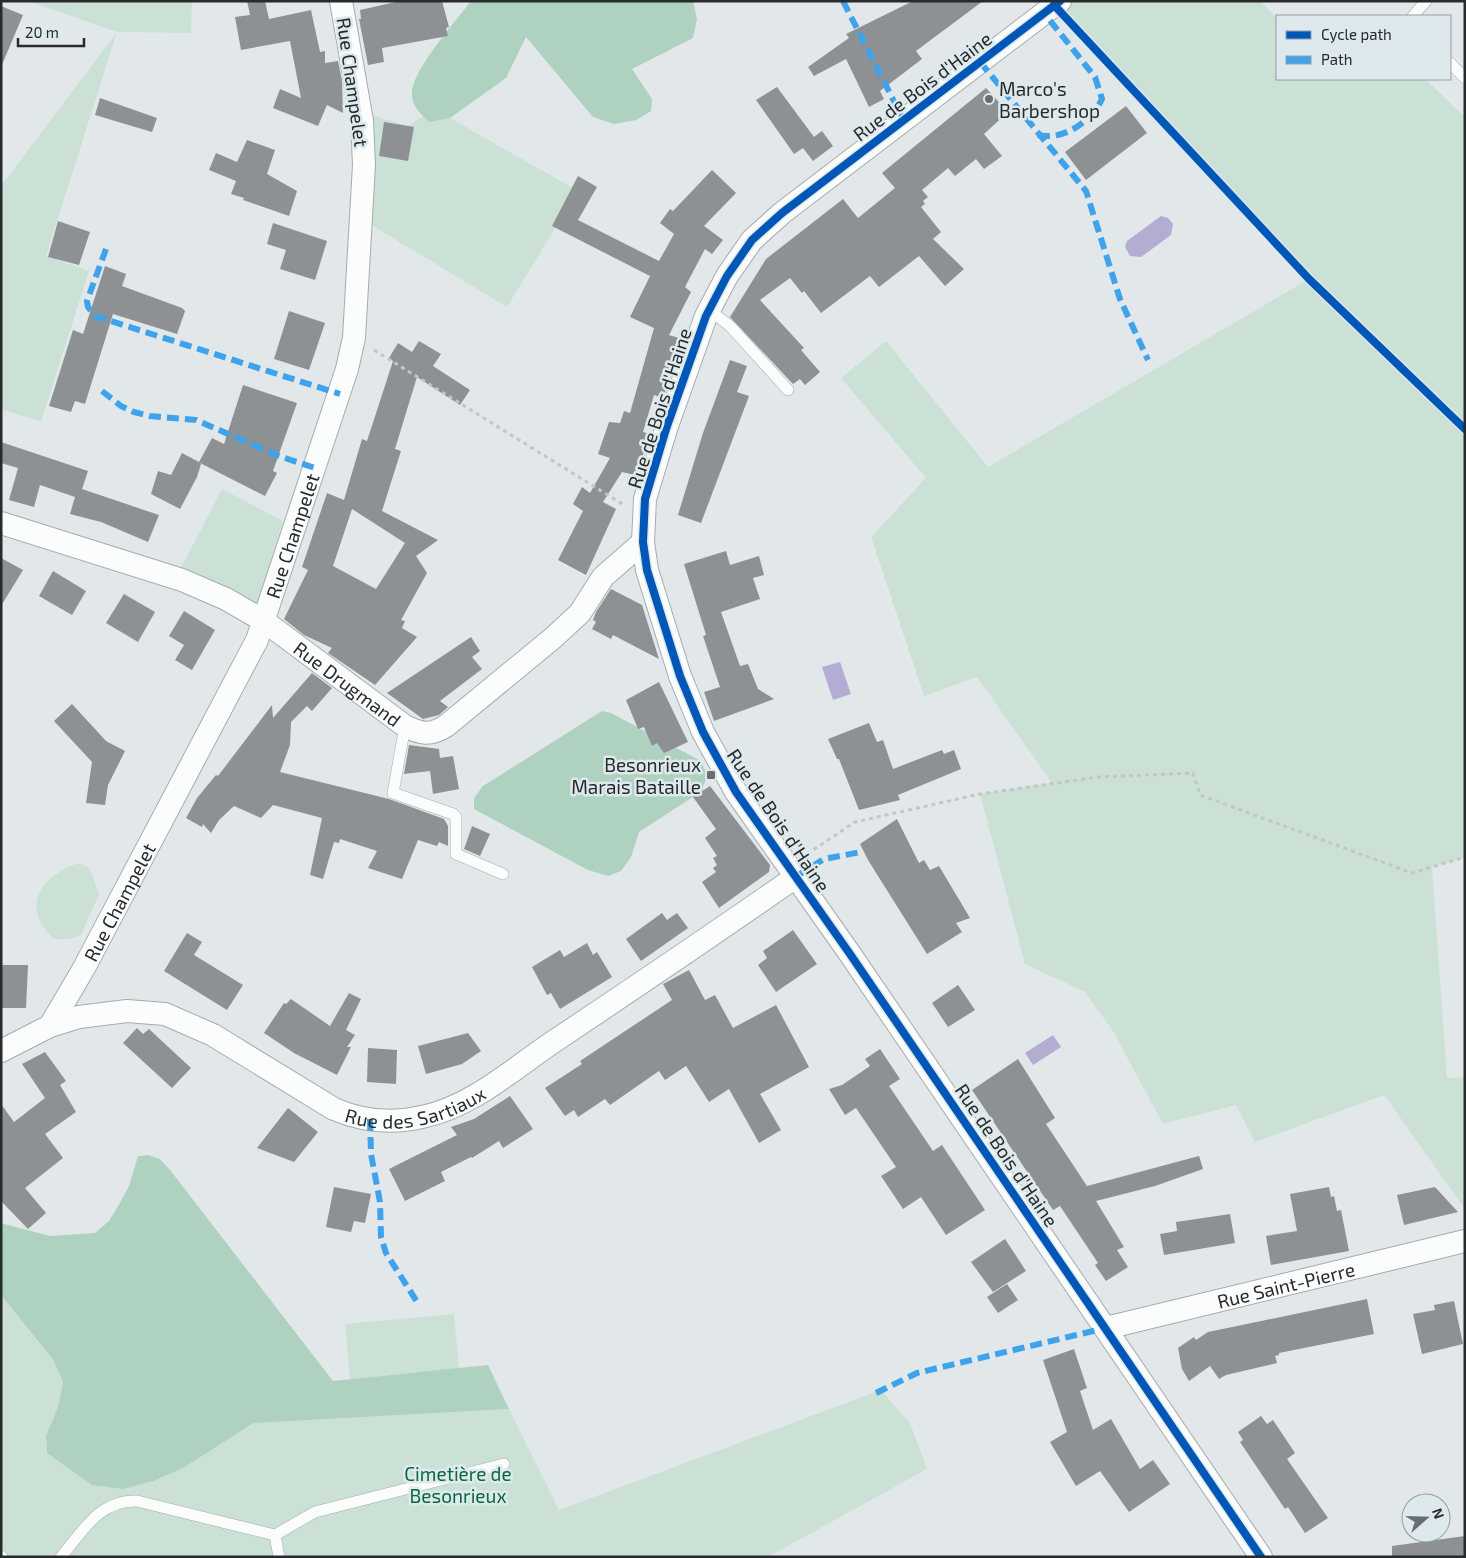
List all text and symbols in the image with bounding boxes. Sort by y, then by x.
scale bar [18,15,84,47]
legend [1276,15,1451,80]
street label: Rue Champelet [333,16,373,148]
text: 20 m [25,23,59,41]
text: Cycle path [1321,25,1392,43]
street label: Rue de Bois d'Haine [848,26,996,146]
text: Path [1321,50,1352,68]
place label: Marco's Barbershop [999,77,1100,122]
marker: Marco's Barbershop [983,93,995,105]
street label: Rue de Bois d'Haine [622,325,696,491]
street label: Rue Champelet [260,470,323,601]
street label: Rue Drugmand [290,636,406,731]
street label: Rue de Bois d'Haine [723,744,835,896]
place label: Besonrieux Marais Bataille [571,753,701,798]
marker: Besonrieux Marais Bataille [705,769,717,781]
street label: Rue Champelet [78,839,159,965]
street label: Rue de Bois d'Haine [951,1079,1063,1231]
street label: Rue des Sartiaux [343,1081,489,1132]
street label: Rue Saint-Pierre [1215,1257,1357,1312]
park label: Cimetière de Besonrieux [404,1462,512,1507]
north arrow [1401,1493,1451,1543]
text: N [1429,1506,1448,1521]

